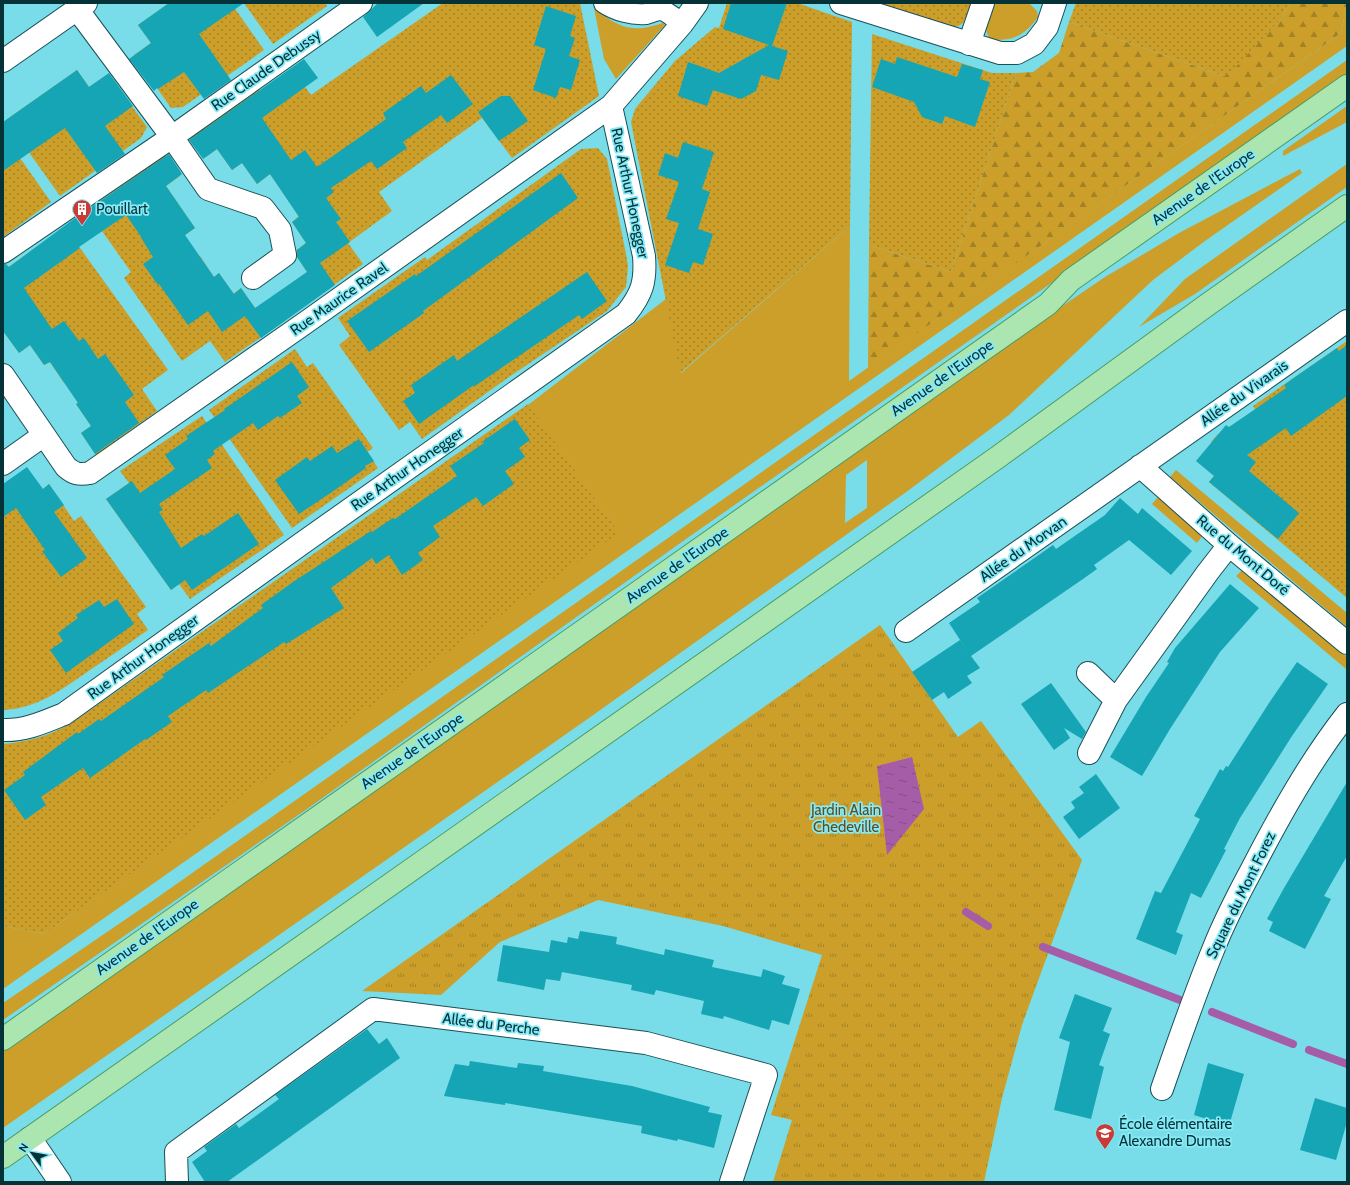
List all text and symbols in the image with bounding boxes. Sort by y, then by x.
street label: Rue Claude Debussy [208,25,325,115]
street label: Rue Arthur Honegger [607,126,653,260]
street label: Avenue de l'Europe [1148,145,1258,229]
building icon: Pouillart [71,198,93,226]
place label: Pouillart [96,200,148,218]
street label: Rue Maurice Ravel [287,258,392,339]
street label: Avenue de l'Europe [887,336,997,420]
street label: Allée du Vivarais [1197,356,1291,430]
street label: Rue Arthur Honegger [347,423,467,515]
street label: Rue du Mont Doré [1193,511,1293,599]
street label: Allée du Morvan [976,512,1070,586]
street label: Avenue de l'Europe [622,523,732,607]
street label: Rue Arthur Honegger [84,610,202,703]
street label: Avenue de l'Europe [357,709,467,793]
park label: Jardin Alain Chedeville [810,801,881,836]
street label: Square du Mont Forez [1202,829,1280,961]
street label: Avenue de l'Europe [92,895,202,979]
street label: Allée du Perche [441,1009,541,1039]
place label: École élémentaire Alexandre Dumas [1119,1114,1232,1150]
school or university icon: École élémentaire Alexandre Dumas [1094,1122,1116,1150]
north arrow [12,1133,52,1173]
text: N [16,1141,32,1155]

